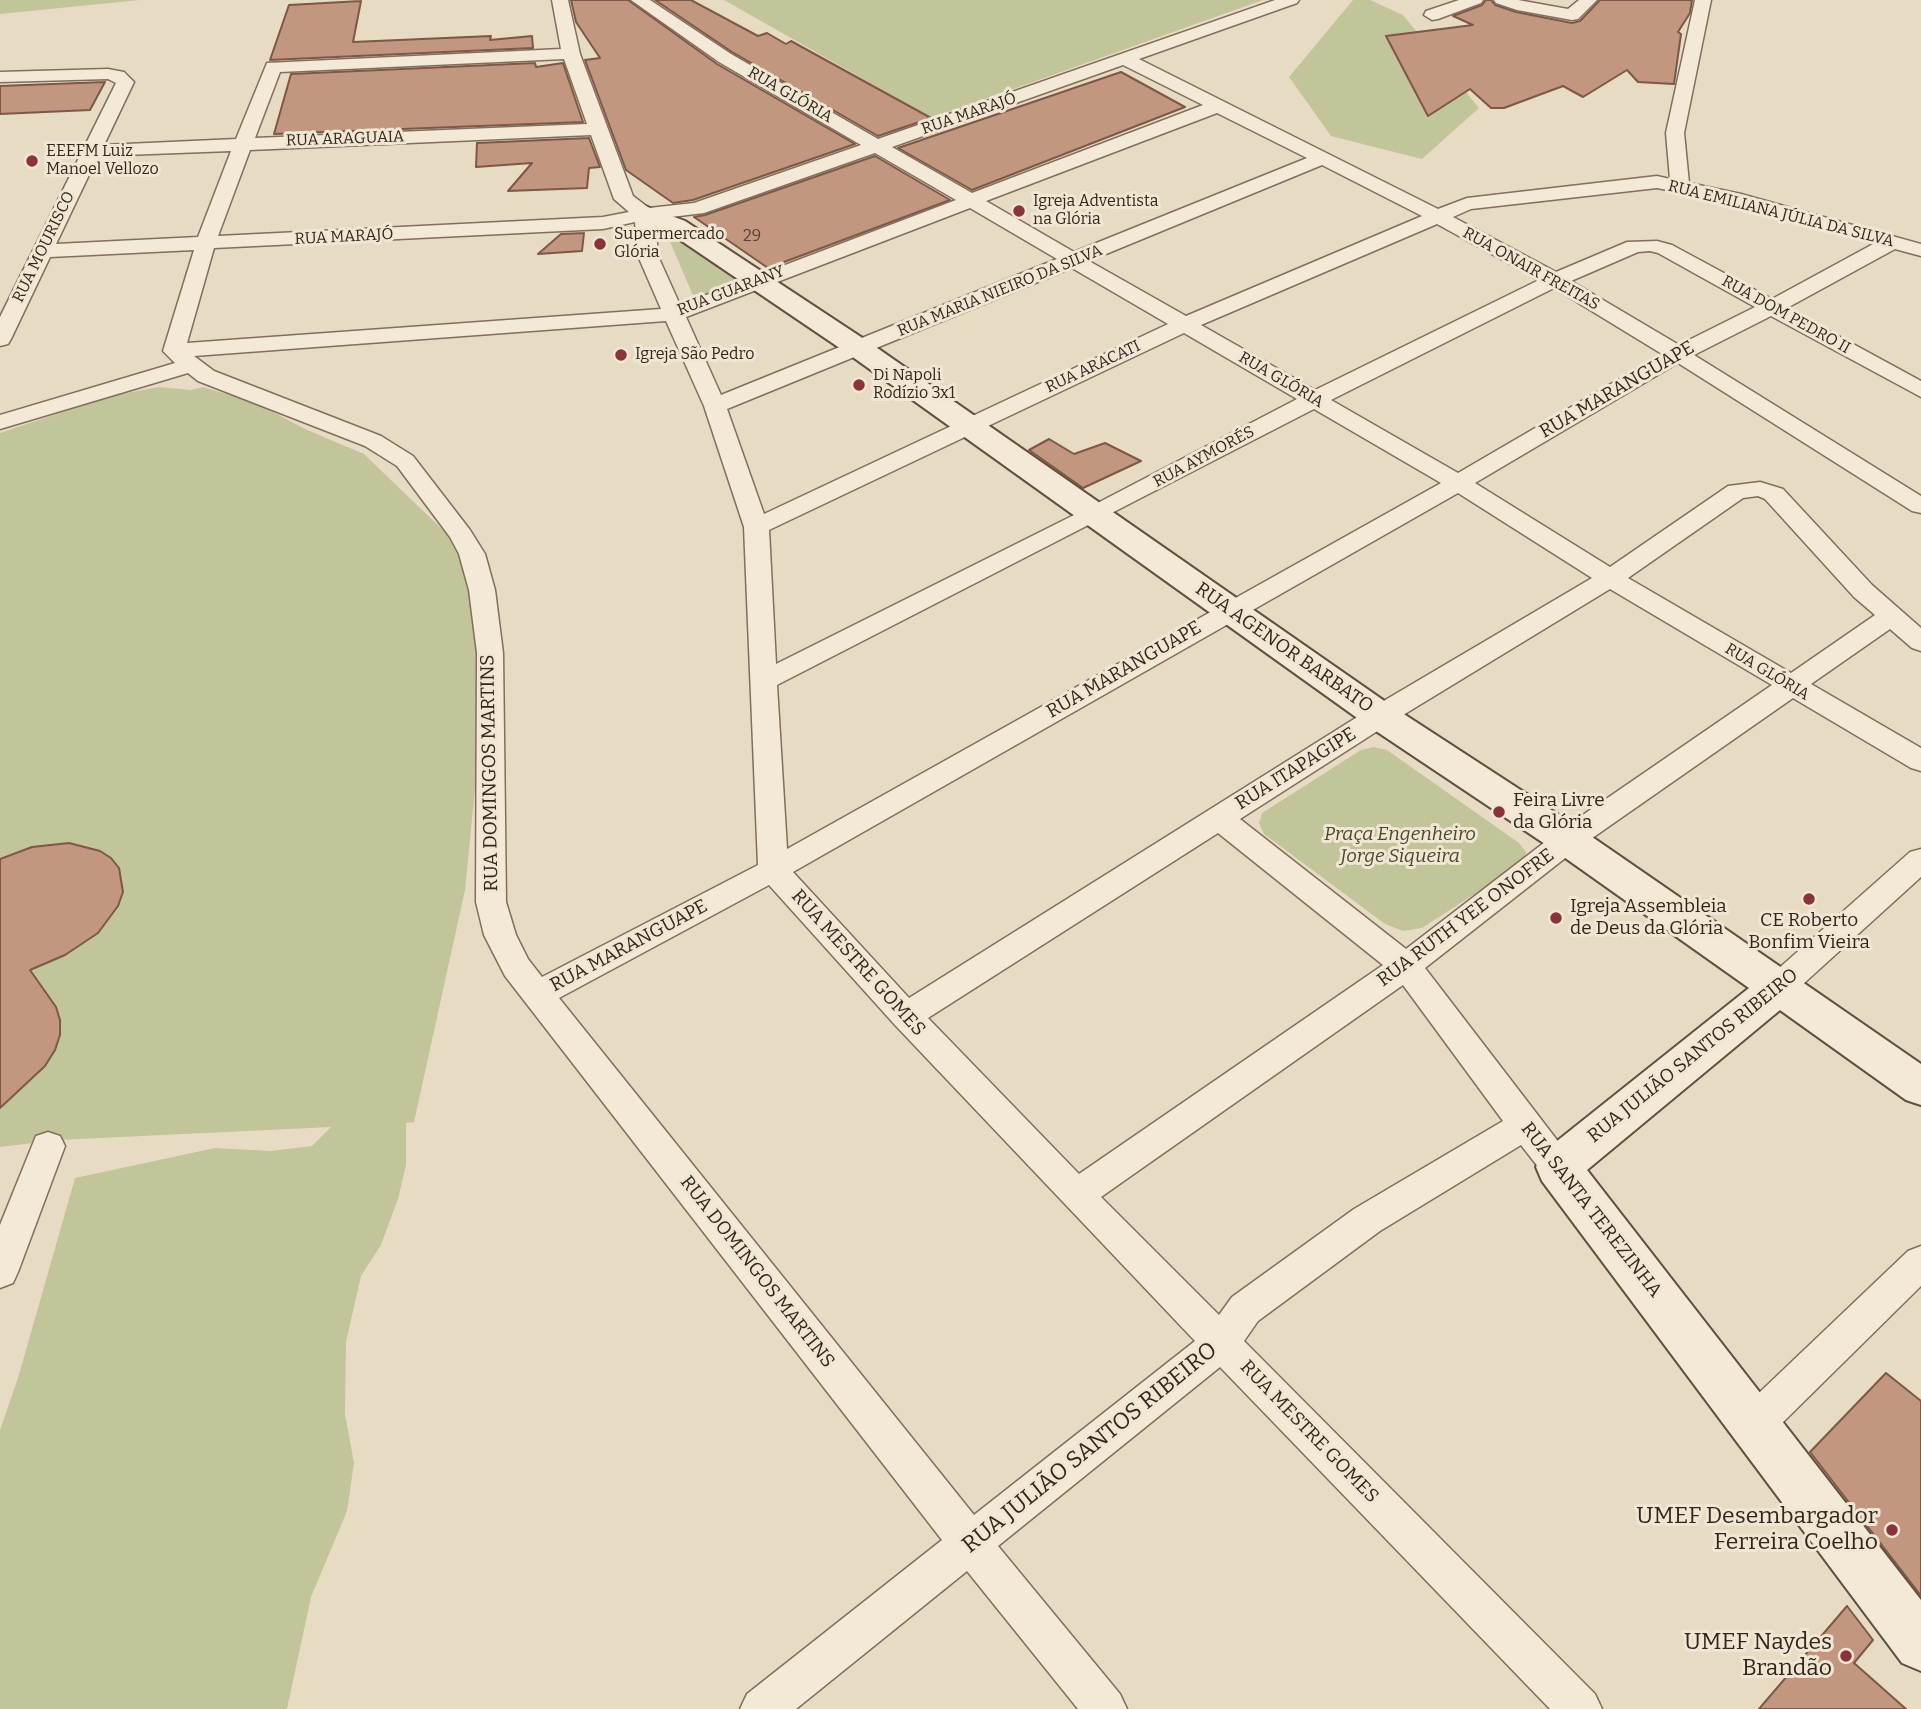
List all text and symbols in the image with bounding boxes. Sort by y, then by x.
street label: RUA GLÓRIA [744,63,836,127]
street label: RUA MARAJÓ [919,89,1019,139]
street label: RUA ARAGUAIA [286,127,404,151]
place label: EEEFM Luiz Manoel Vellozo [46,142,159,180]
marker: EEEFM Luiz Manoel Vellozo [24,153,40,169]
street label: RUA EMILIANA JÚLIA DA SILVA [1666,177,1896,251]
street label: RUA MOURISCO [9,188,79,306]
place label: Igreja Adventista na Glória [1033,192,1158,230]
marker: Igreja Adventista na Glória [1011,203,1027,219]
street label: RUA ONAIR FREITAS [1459,223,1603,315]
street label: RUA MARAJÓ [294,225,394,249]
place label: Supermercado Glória [614,225,724,263]
house number: 29 [743,227,761,247]
marker: Supermercado Glória [592,236,608,252]
street label: RUA MARIA NIEIRO DA SILVA [895,241,1105,341]
street label: RUA GUARANY [675,262,787,320]
street label: RUA DOM PEDRO II [1718,272,1854,358]
street label: RUA MARANGUAPE [1536,336,1698,444]
street label: RUA ARACATI [1043,337,1143,397]
place label: Igreja São Pedro [635,345,754,365]
marker: Igreja São Pedro [613,347,629,363]
street label: RUA GLÓRIA [1235,348,1327,412]
place label: Di Napoli Rodízio 3x1 [873,366,955,404]
marker: Di Napoli Rodízio 3x1 [851,377,867,393]
street label: RUA AYMORÉS [1150,422,1258,492]
street label: RUA AGENOR BARBATO [1191,578,1377,718]
street label: RUA MARANGUAPE [1043,616,1205,724]
street label: RUA GLÓRIA [1721,639,1813,705]
street label: RUA DOMINGOS MARTINS [477,654,503,892]
street label: RUA ITAPAGIPE [1231,723,1361,815]
place label: Feira Livre da Glória [1513,790,1605,834]
marker: Feira Livre da Glória [1491,804,1507,820]
park label: Praça Engenheiro Jorge Siqueira [1324,824,1476,868]
street label: RUA RUTH YEE ONOFRE [1373,844,1559,992]
street label: RUA MESTRE GOMES [786,885,930,1041]
marker: CE Roberto Bonfim Vieira [1801,891,1817,907]
street label: RUA MARANGUAPE [546,895,712,997]
place label: Igreja Assembleia de Deus da Glória [1570,896,1727,940]
marker: Igreja Assembleia de Deus da Glória [1548,910,1564,926]
place label: CE Roberto Bonfim Vieira [1748,910,1870,954]
street label: RUA JULIÃO SANTOS RIBEIRO [1583,964,1803,1148]
street label: RUA SANTA TEREZINHA [1516,1118,1666,1302]
street label: RUA DOMINGOS MARTINS [675,1172,839,1372]
street label: RUA JULIÃO SANTOS RIBEIRO [957,1337,1223,1559]
street label: RUA MESTRE GOMES [1235,1356,1383,1508]
place label: UMEF Desembargador Ferreira Coelho [1636,1503,1878,1557]
marker: UMEF Desembargador Ferreira Coelho [1884,1522,1900,1538]
place label: UMEF Naydes Brandão [1684,1629,1832,1683]
marker: UMEF Naydes Brandão [1838,1648,1854,1664]

